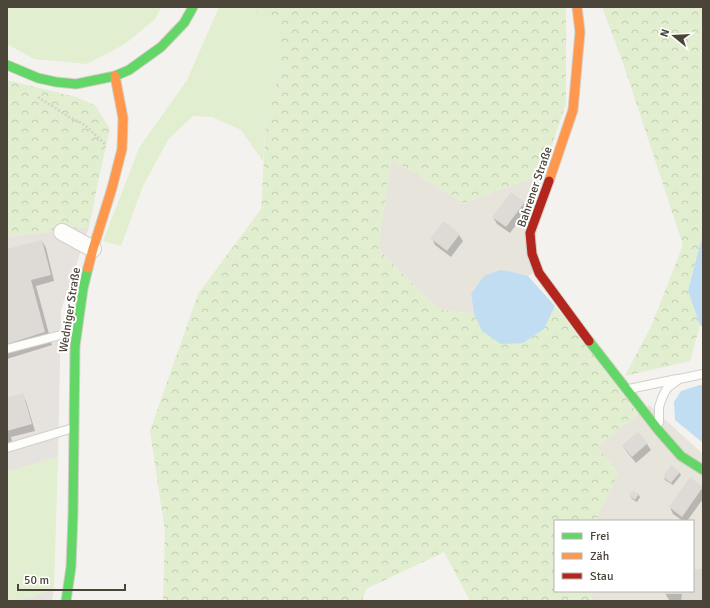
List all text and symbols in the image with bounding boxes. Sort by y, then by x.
north arrow [654,16,694,56]
text: N [658,27,672,39]
street label: Bahrener Straße [514,145,556,229]
street label: Wedniger Straße [56,266,84,354]
legend [554,520,694,592]
text: Frei [590,529,609,544]
text: Zäh [590,549,609,564]
scale bar [18,566,125,592]
text: Stau [590,569,614,584]
text: 50 m [24,573,49,588]

